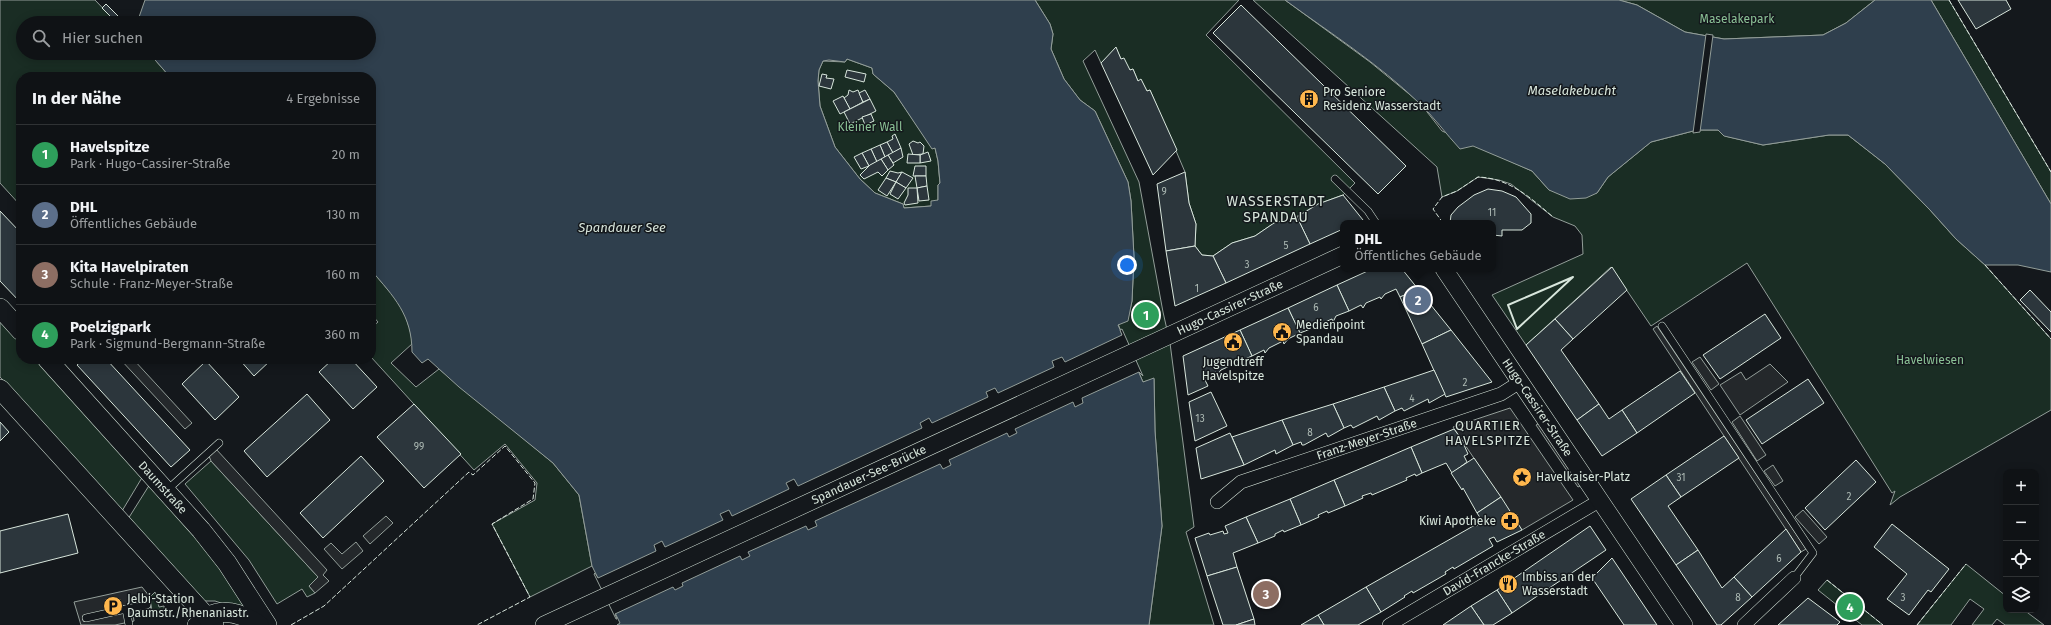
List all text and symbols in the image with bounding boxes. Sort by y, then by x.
park label: Maselakepark [1700,12,1775,26]
search box [16,16,376,60]
icon: search [30,27,52,49]
text: Hier suchen [62,29,143,47]
water label: Maselakebucht [1528,83,1617,98]
place label: Pro Seniore Residenz Wasserstadt [1323,85,1441,113]
text: In der Nähe [32,88,121,109]
building icon: Pro Seniore Residenz Wasserstadt [1298,88,1320,110]
text: 4 Ergebnisse [286,91,360,106]
park label: Kleiner Wall [838,120,903,134]
text: Havelspitze [70,138,150,156]
text: 1 [42,147,48,162]
text: 20 m [332,147,360,162]
text: Park · Hugo-Cassirer-Straße [70,156,230,171]
house number: 9 [1161,186,1167,198]
district label: WASSERSTADT SPANDAU [1226,193,1326,226]
text: DHL [70,198,97,216]
text: 2 [42,207,48,222]
text: 130 m [326,207,360,222]
house number: 11 [1488,207,1496,219]
text: Öffentliches Gebäude [70,216,197,231]
water label: Spandauer See [577,220,666,235]
popup [1340,220,1496,272]
text: DHL [1354,230,1382,248]
house number: 5 [1283,240,1289,252]
text: Öffentliches Gebäude [1354,248,1482,263]
your location [1117,255,1137,275]
text: Kita Havelpiraten [70,258,189,276]
house number: 3 [1245,259,1250,271]
text: 3 [42,267,48,282]
text: 160 m [326,267,360,282]
text: Schule · Franz-Meyer-Straße [70,276,233,291]
street label: Hugo-Cassirer-Straße [1175,277,1285,338]
house number: 1 [1195,283,1199,295]
pin: 2 [1405,285,1431,315]
pin: 1 [1133,300,1159,330]
house number: 6 [1313,302,1319,314]
text: Poelzigpark [70,318,151,336]
place label: Medienpoint Spandau [1296,318,1366,346]
public building icon: Medienpoint Spandau [1271,321,1293,343]
text: 4 [41,327,49,342]
text: 360 m [325,327,360,342]
public building icon: Jugendtreff Havelspitze [1222,331,1244,353]
text: Park · Sigmund-Bergmann-Straße [70,336,265,351]
park label: Havelwiesen [1896,353,1964,367]
place label: Jugendtreff Havelspitze [1202,355,1264,383]
street label: Hugo-Cassirer-Straße [1499,356,1575,459]
house number: 2 [1463,377,1468,389]
house number: 4 [1409,393,1415,405]
house number: 13 [1195,413,1205,425]
street label: Franz-Meyer-Straße [1315,416,1419,463]
district label: QUARTIER HAVELSPITZE [1445,418,1531,448]
house number: 8 [1307,427,1313,439]
house number: 99 [414,441,424,453]
street label: Spandauer-See-Brücke [809,442,928,507]
street label: Daumstraße [136,458,190,517]
place icon: Havelkaiser-Platz [1511,466,1533,488]
map controls [2003,469,2039,613]
button: + [2003,469,2039,505]
place label: Havelkaiser-Platz [1536,470,1630,484]
house number: 31 [1676,472,1686,484]
house number: 2 [1847,491,1852,503]
button: − [2003,505,2039,541]
pharmacy icon: Kiwi Apotheke [1499,510,1521,532]
place label: Kiwi Apotheke [1419,514,1496,528]
street label: David-Francke-Straße [1440,527,1548,599]
button: locate [2003,541,2039,577]
house number: 6 [1776,553,1782,565]
place label: Imbiss an der Wasserstadt [1522,570,1596,598]
restaurant icon: Imbiss an der Wasserstadt [1497,573,1519,595]
button: layers [2003,577,2039,613]
pin: 3 [1253,579,1279,609]
place label: Jelbi-Station Daumstr./Rhenaniastr. [127,592,249,620]
house number: 8 [1735,592,1741,604]
pin: 4 [1837,592,1863,622]
house number: 3 [1901,592,1906,604]
parking icon: Jelbi-Station Daumstr./Rhenaniastr. [102,595,124,617]

